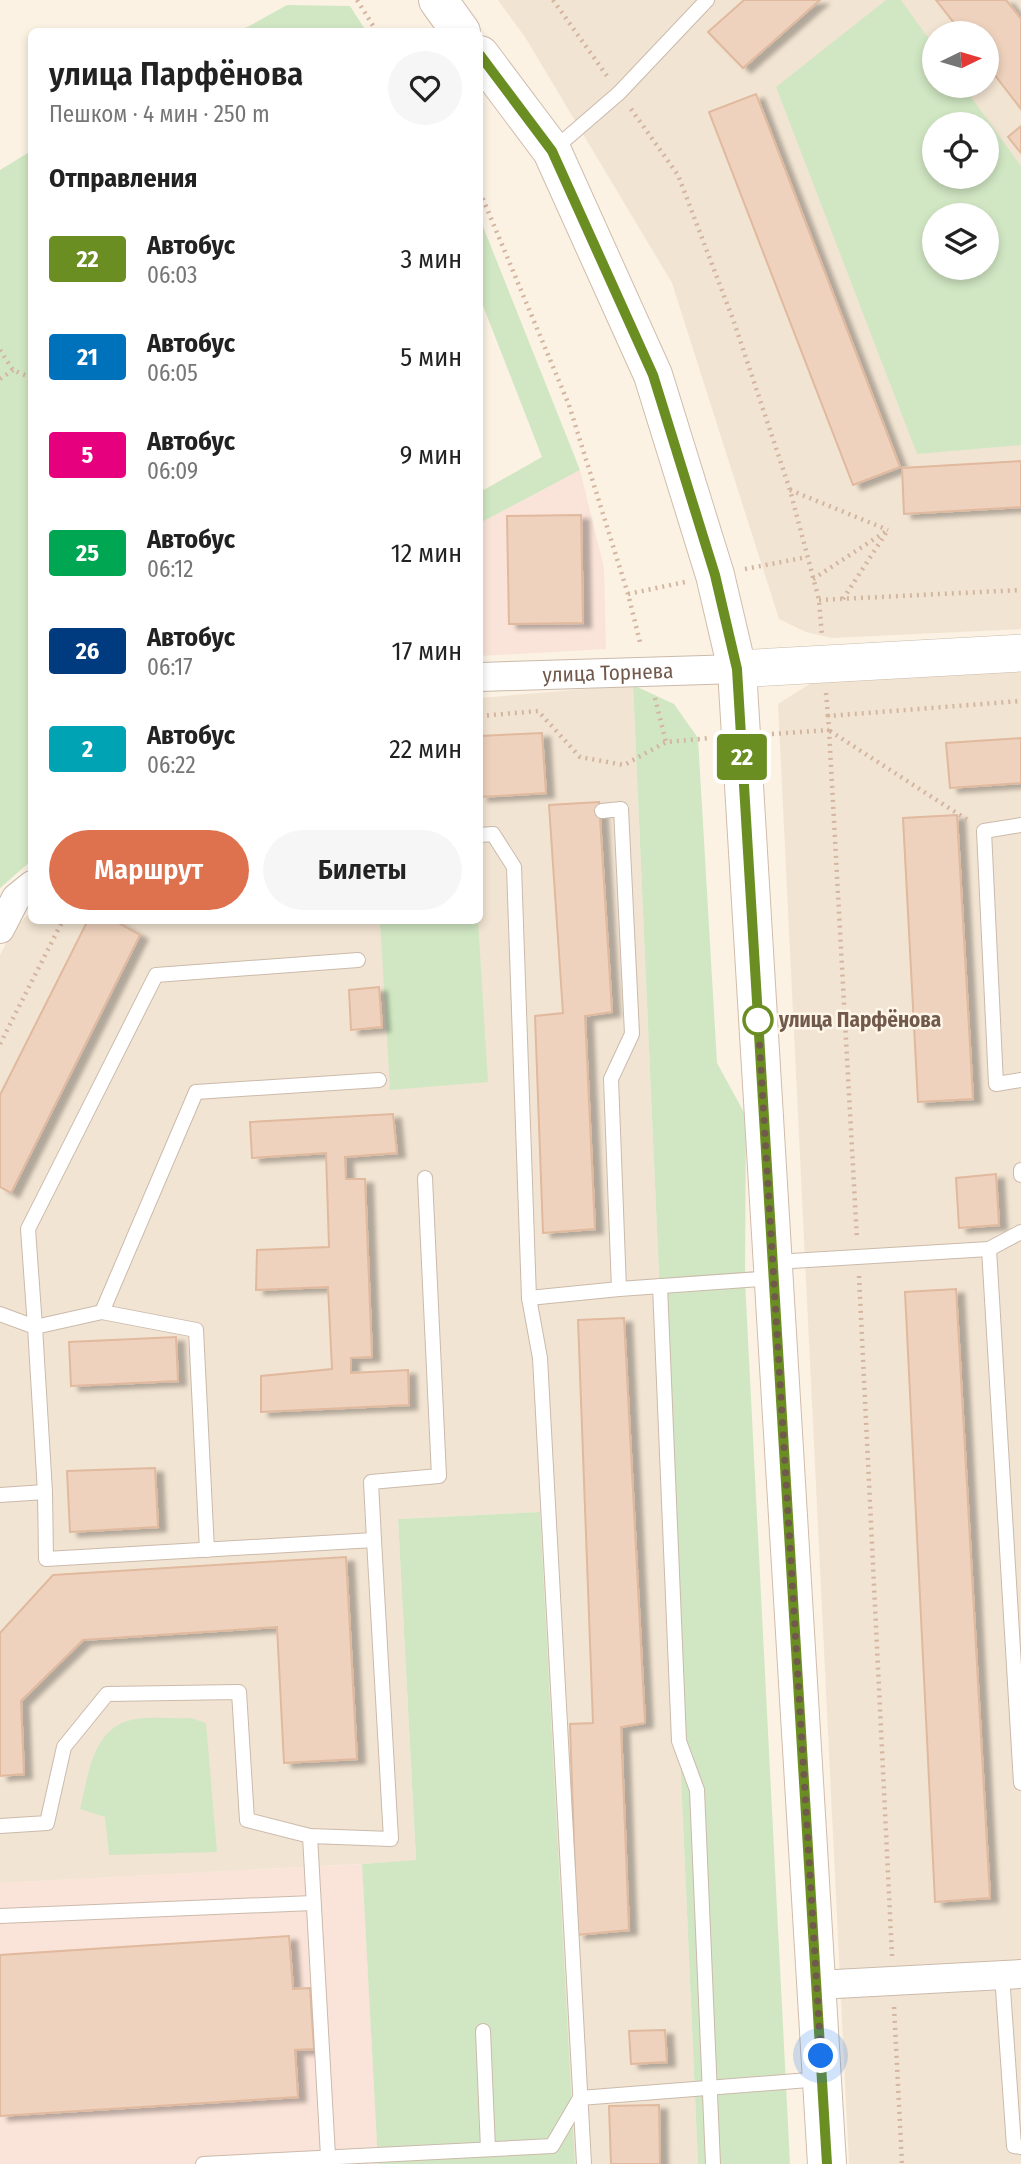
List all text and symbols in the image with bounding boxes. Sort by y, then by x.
north arrow [922,21,999,98]
map controls [922,21,999,280]
button: heart [388,51,462,125]
text: улица Парфёнова [49,54,303,94]
text: Пешком · 4 мин · 250 m [49,100,270,128]
button: locate [922,112,999,189]
text: Отправления [49,163,198,194]
button: layers [922,203,999,280]
text: Автобус [147,230,235,261]
text: 3 мин [401,244,462,275]
text: 22 [76,245,99,273]
text: 06:03 [147,261,197,289]
text: Автобус [147,328,235,359]
text: 5 мин [400,342,462,373]
text: 21 [77,343,98,371]
text: 06:05 [147,359,198,387]
text: Автобус [147,426,235,457]
text: 9 мин [400,440,462,471]
text: 5 [82,441,93,469]
text: 06:09 [147,457,198,485]
text: Автобус [147,524,235,555]
text: 12 мин [391,538,462,569]
text: 25 [76,539,99,567]
text: 06:12 [147,555,193,583]
text: Автобус [147,622,235,653]
text: 17 мин [392,636,462,667]
text: 26 [76,637,99,665]
text: 06:17 [147,653,193,681]
street label: улица Торнева [542,658,674,688]
text: Автобус [147,720,235,751]
text: 22 мин [389,734,462,765]
line badge: 22 [710,734,774,780]
text: 2 [82,735,93,763]
text: 22 [731,743,753,771]
text: 06:22 [147,751,196,779]
button: Маршрут [49,830,249,910]
button: Билеты [263,830,462,910]
marker: улица Парфёнова [743,1005,773,1035]
place label: улица Парфёнова [778,1007,941,1033]
your location [803,2038,838,2073]

